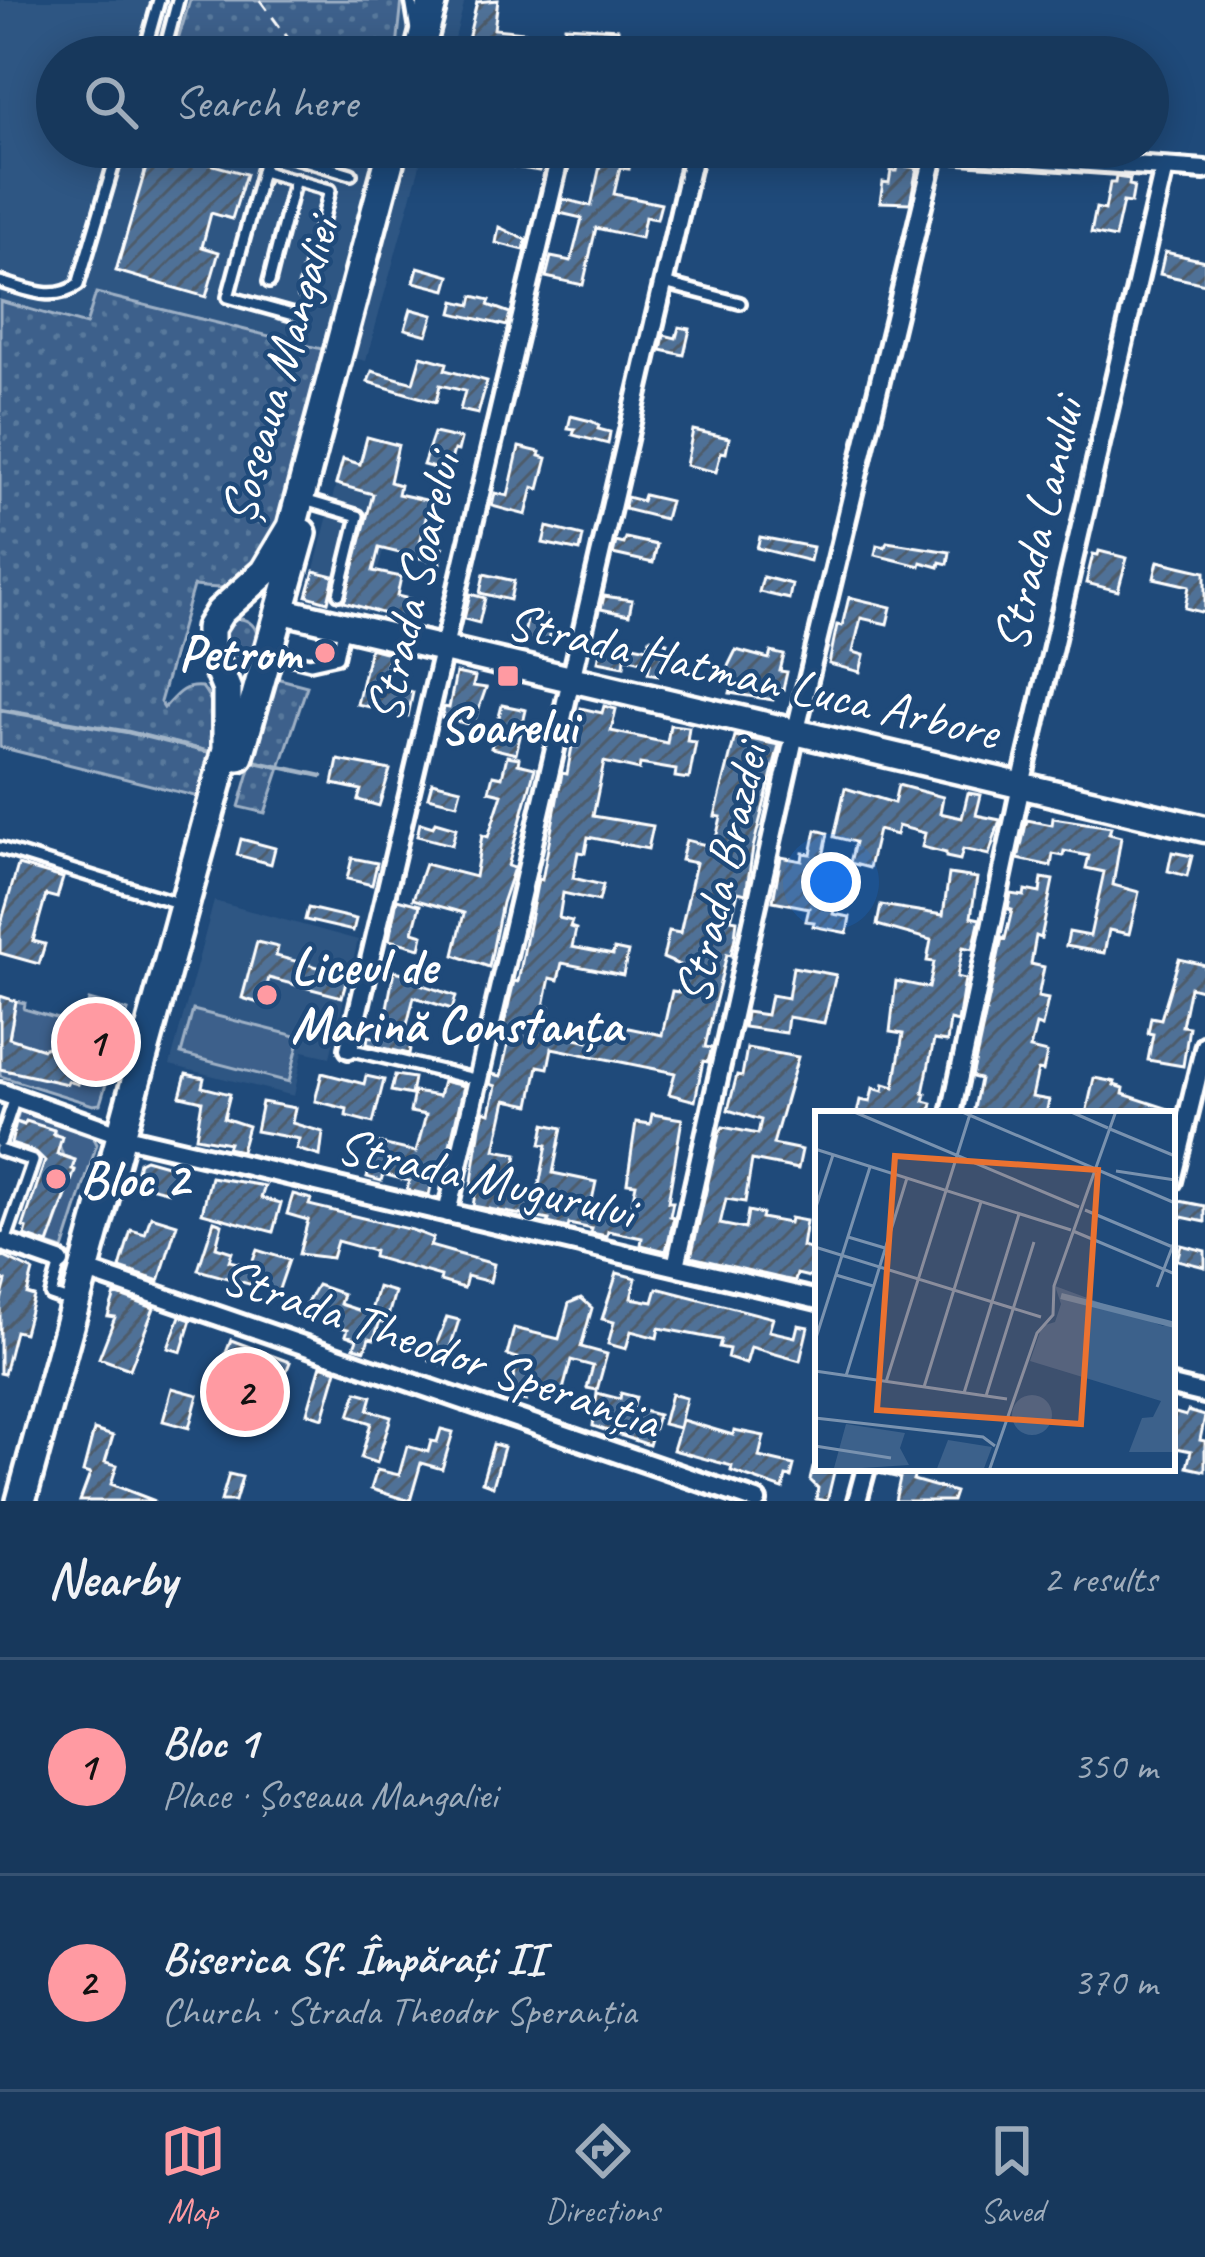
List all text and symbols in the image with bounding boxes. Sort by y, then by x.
search box [36,36,1169,168]
icon: search [78,69,144,135]
text: Search here [174,74,357,131]
street label: Șoseaua Mangaliei [205,206,355,531]
street label: Strada Lanului [978,386,1100,657]
street label: Strada Soarelui [351,442,476,728]
street label: Strada Hatman Luca Arbore [501,588,1008,764]
place label: Petrom [178,621,304,685]
marker: Petrom [312,640,338,666]
marker: Soarelui [495,663,521,689]
place label: Soarelui [439,694,583,758]
street label: Strada Brazdei [660,733,783,1010]
your location [801,852,861,912]
place label: Liceul de Marină Constanța [291,934,626,1057]
marker: Liceul de Marină Constanța [254,982,280,1008]
pin: 1 [57,997,135,1087]
inset map [815,1111,1175,1471]
street label: Strada Mugurului [331,1113,646,1244]
place label: Bloc 2 [80,1147,192,1211]
marker: Bloc 2 [43,1166,69,1192]
street label: Strada Theodor Speranția [214,1243,672,1454]
pin: 2 [206,1347,284,1437]
text: Nearby [48,1547,176,1611]
text: 2 results [1043,1555,1157,1604]
text: Bloc 1 [162,1714,258,1771]
text: 1 [78,1742,96,1791]
text: 350 m [1073,1742,1157,1791]
text: Place · Șoseaua Mangaliei [162,1771,497,1820]
text: Biserica Sf. Împărați II [162,1930,544,1987]
text: 2 [78,1958,96,2007]
text: 370 m [1073,1958,1157,2007]
text: Church · Strada Theodor Speranția [162,1987,637,2036]
tab: Map [160,2118,226,2232]
tab: Directions [545,2118,660,2232]
tab: Saved [979,2118,1045,2232]

